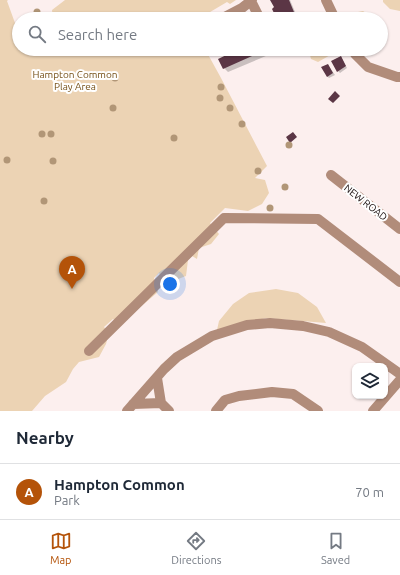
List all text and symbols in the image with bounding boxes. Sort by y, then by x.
search box [12,12,388,56]
icon: search [26,23,48,45]
text: Search here [58,26,137,43]
park label: Hampton Common Play Area [32,69,118,92]
street label: NEW ROAD [342,182,389,223]
pin: A [59,256,85,289]
your location [160,274,180,294]
map controls [352,363,388,399]
button: layers [352,363,388,399]
text: Nearby [16,428,74,447]
text: Hampton Common [54,476,185,493]
text: A [24,485,34,499]
text: 70 m [355,485,384,499]
text: Park [54,493,80,507]
tab: Map [50,530,72,566]
tab: Directions [171,530,221,566]
tab: Saved [321,530,350,566]

